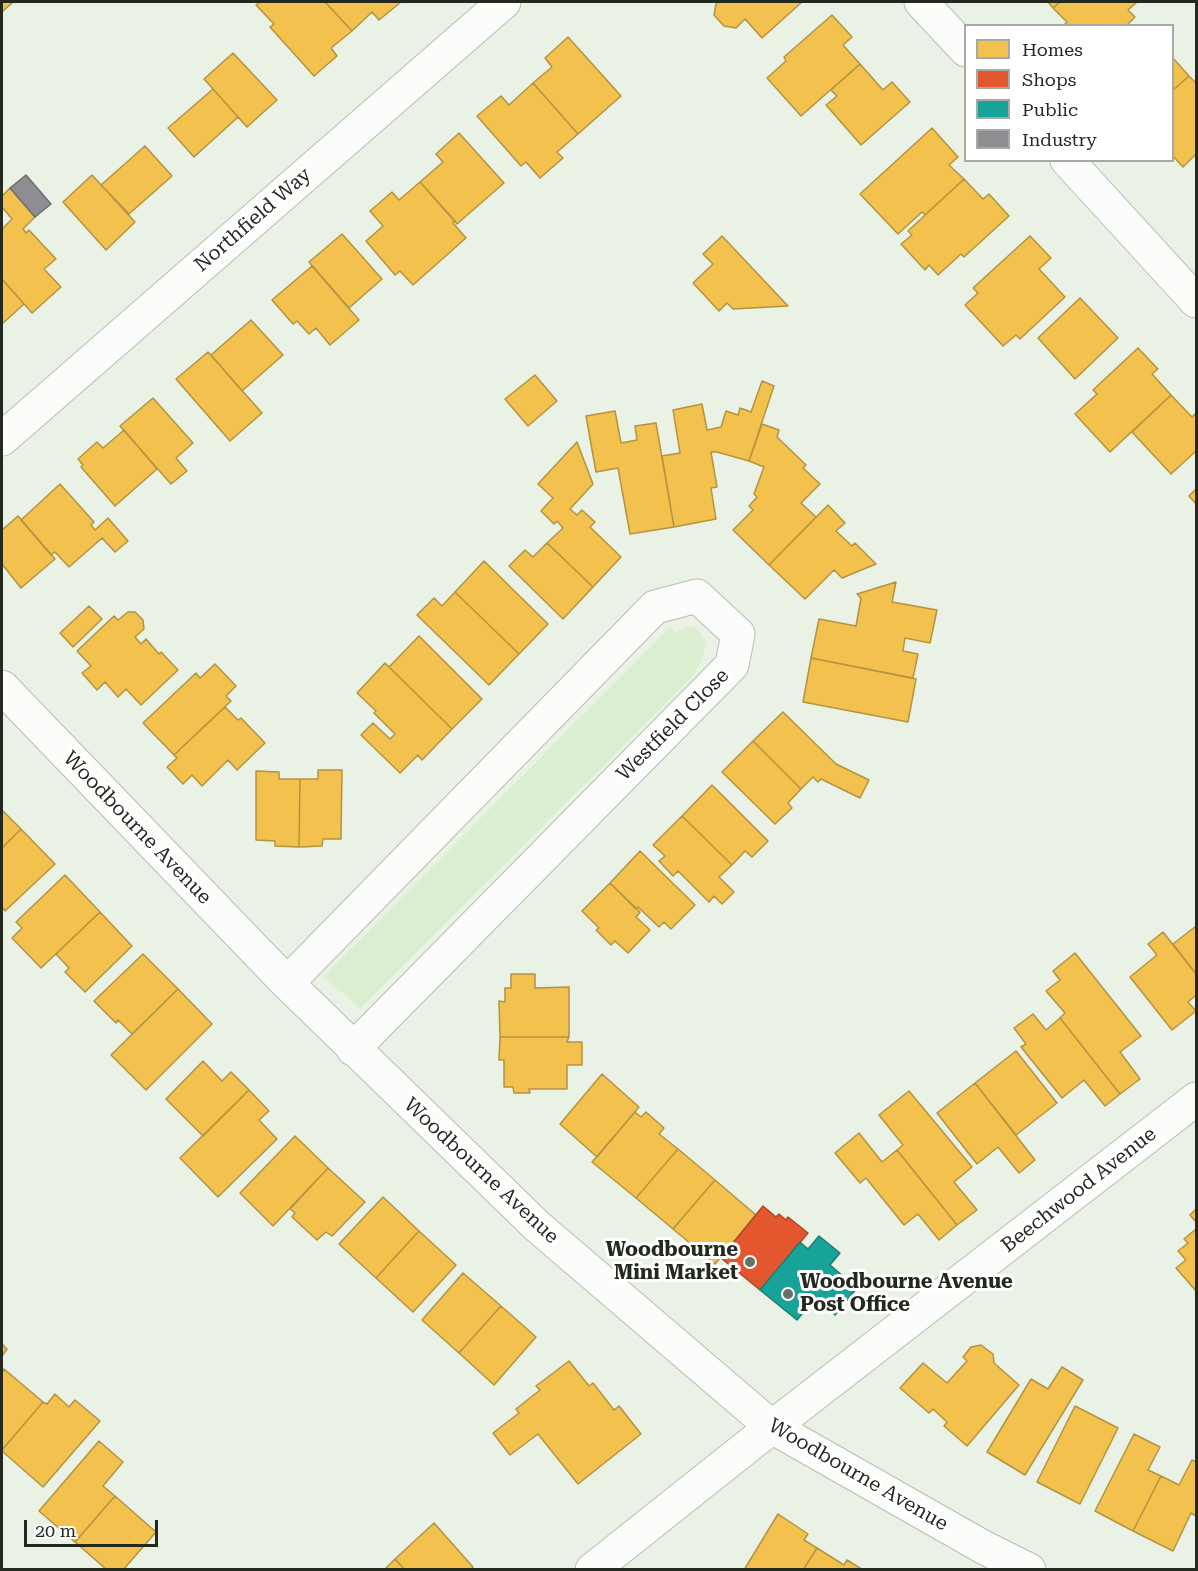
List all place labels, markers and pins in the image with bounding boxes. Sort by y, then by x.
place label: Woodbourne Mini Market [605,1238,738,1285]
marker: Woodbourne Mini Market [743,1255,757,1269]
place label: Woodbourne Avenue Post Office [800,1270,1013,1317]
marker: Woodbourne Avenue Post Office [781,1287,795,1301]

